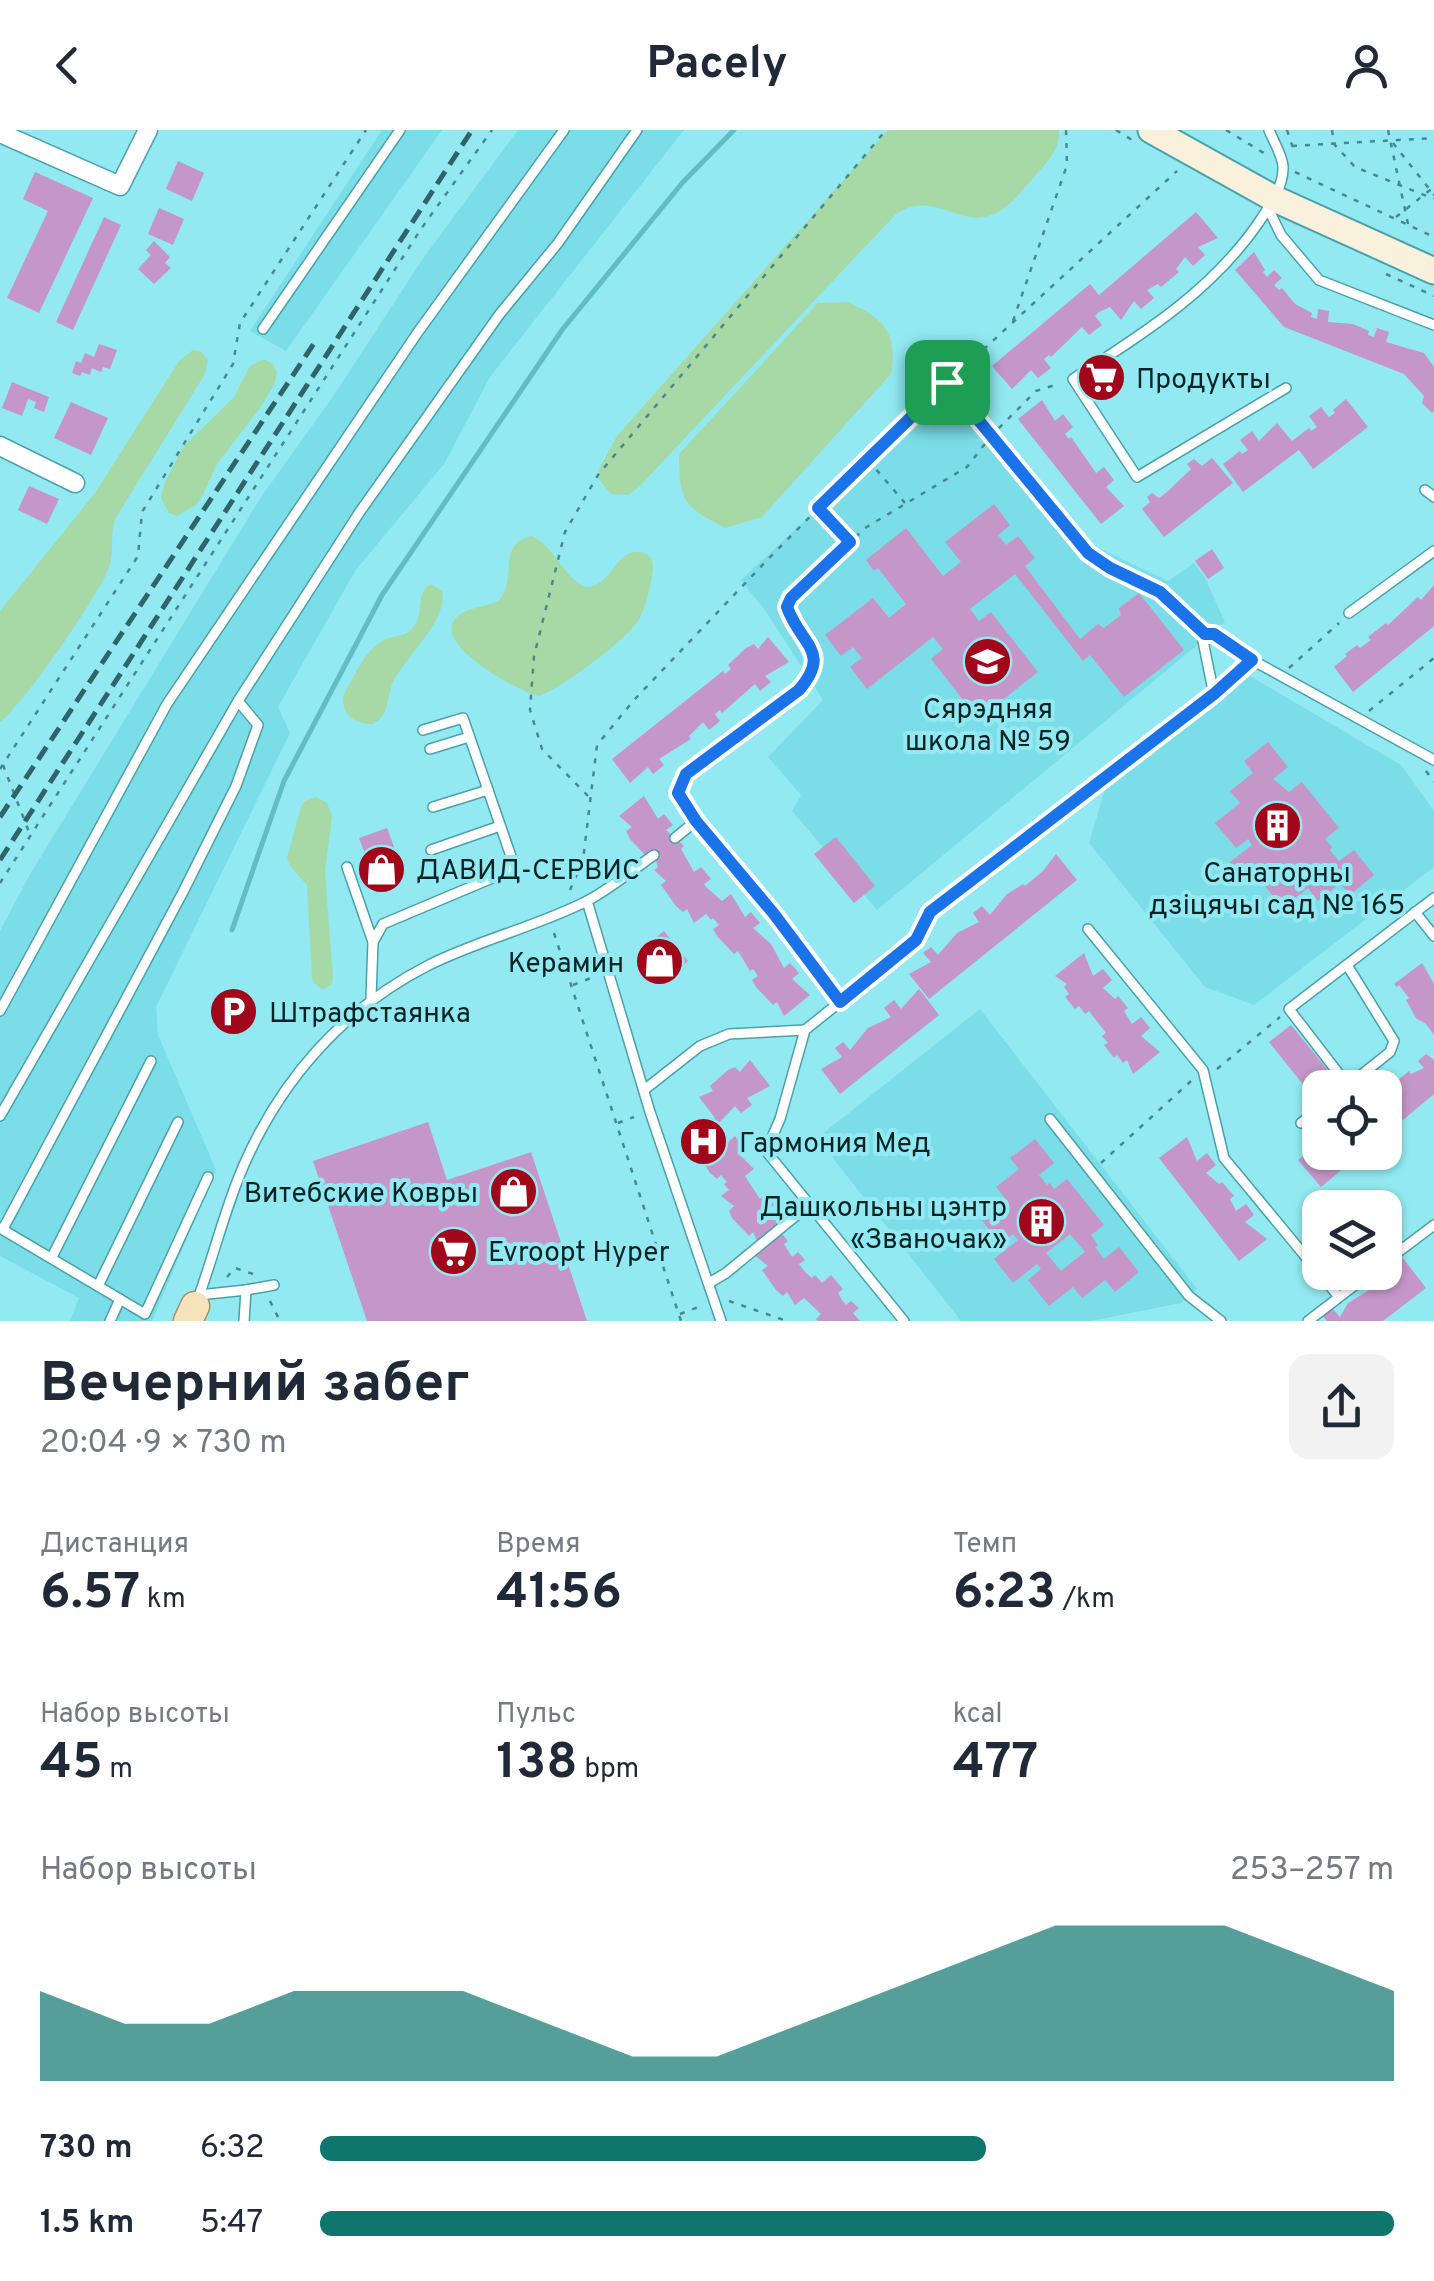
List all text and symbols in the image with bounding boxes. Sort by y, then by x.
text: Pacely [647,37,788,94]
icon: back [40,38,95,93]
icon: person [1339,38,1394,93]
pin [905,340,990,425]
supermarket icon: Продукты [1075,352,1127,404]
icon: arrive [920,355,975,410]
place label: Продукты [1136,363,1271,399]
school or university icon: Сярэдняя школа № 59 [962,635,1014,687]
place label: Сярэдняя школа № 59 [905,693,1071,761]
building icon: Санаторны дзіцячы сад № 165 [1251,799,1303,851]
shop icon: ДАВИД-СЕРВИС [355,843,407,895]
place label: ДАВИД-СЕРВИС [416,854,640,890]
place label: Санаторны дзіцячы сад № 165 [1149,857,1405,925]
shop icon: Керамин [633,936,685,988]
place label: Керамин [508,947,624,983]
parking icon: Штрафстаянка [208,986,260,1038]
place label: Штрафстаянка [269,997,471,1033]
map controls [1302,1070,1402,1290]
button: locate [1302,1070,1402,1170]
hospital icon: Гармония Мед [678,1116,730,1168]
place label: Гармония Мед [739,1127,931,1163]
shop icon: Витебские Ковры [487,1166,539,1218]
place label: Витебские Ковры [244,1177,478,1213]
button: layers [1302,1190,1402,1290]
place label: Дашкольны цэнтр «Званочак» [759,1191,1007,1259]
building icon: Дашкольны цэнтр «Званочак» [1016,1196,1068,1248]
supermarket icon: Evroopt Hyper [427,1225,479,1277]
place label: Evroopt Hyper [488,1236,670,1272]
text: Вечерний забег [40,1351,469,1421]
button: share [1289,1354,1394,1459]
text: 20:04 · 9 × 730 m [40,1424,287,1464]
text: Дистанция [40,1527,189,1563]
text: Время [496,1527,581,1563]
text: Темп [953,1527,1017,1563]
text: 6.57 [40,1563,140,1626]
text: 41:56 [496,1563,622,1626]
text: 6:23 [953,1563,1056,1626]
text: km [140,1582,186,1618]
text: /km [1056,1582,1115,1618]
text: Набор высоты [40,1697,230,1733]
text: Пульс [496,1697,576,1733]
text: kcal [953,1697,1002,1733]
text: 45 [40,1733,103,1796]
text: 138 [496,1733,578,1796]
text: 477 [953,1733,1038,1796]
text: m [103,1752,133,1788]
text: bpm [578,1752,639,1788]
text: Набор высоты [40,1851,257,1891]
text: 253–257 m [1230,1851,1394,1891]
text: 730 m [40,2129,132,2169]
text: 6:32 [200,2129,265,2169]
text: 1.5 km [40,2204,134,2244]
text: 5:47 [200,2204,263,2244]

